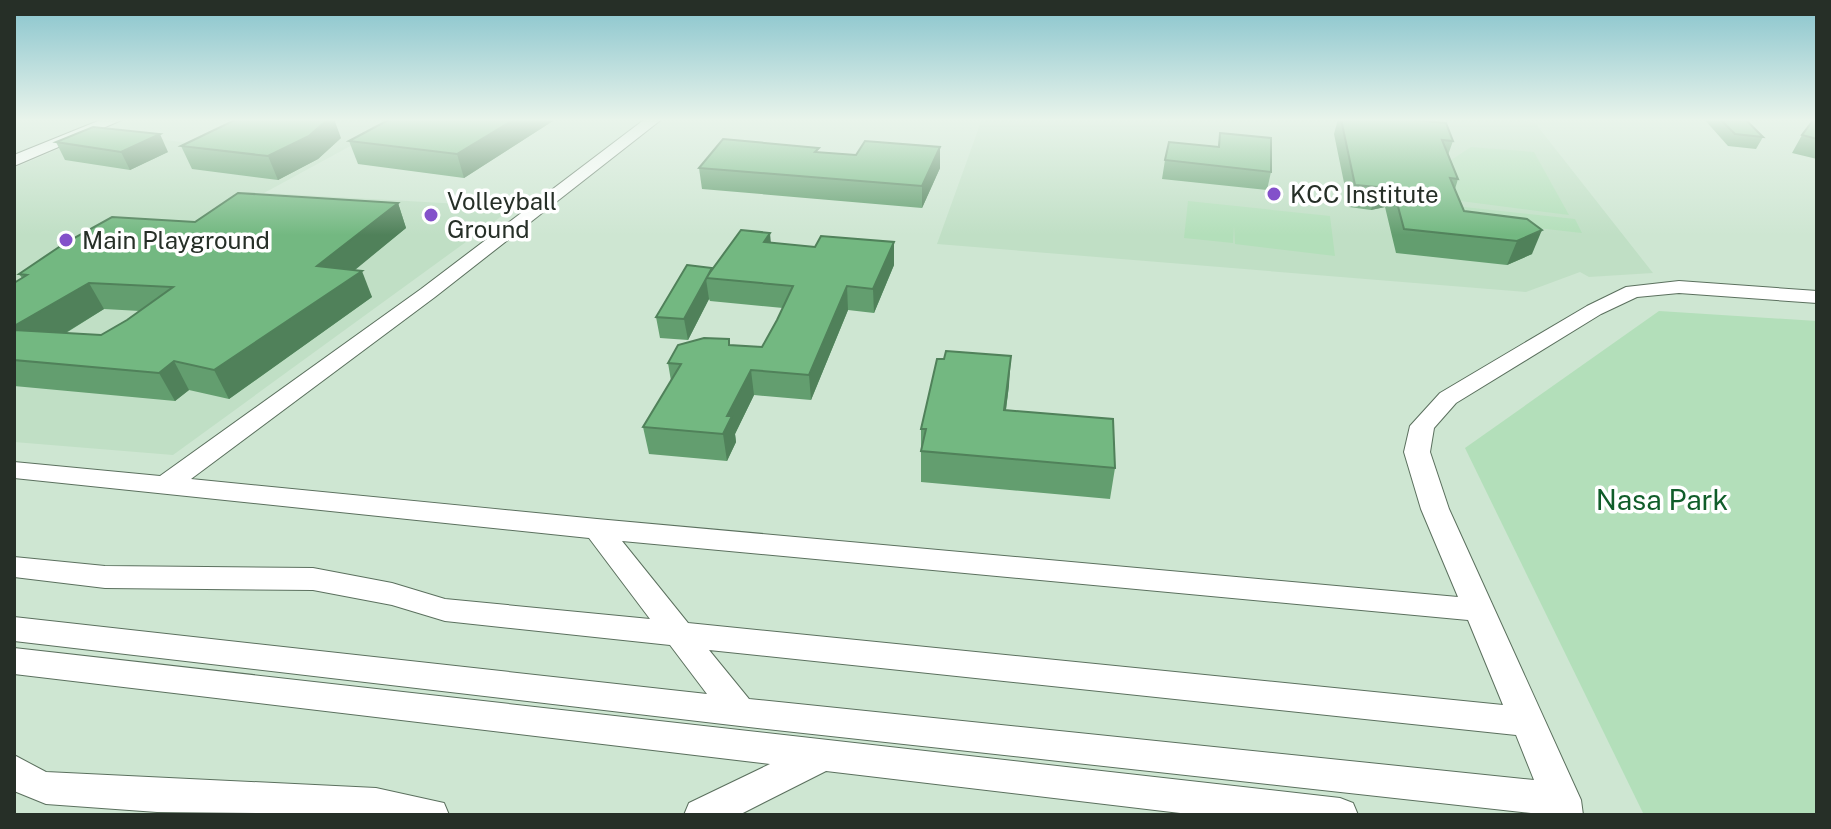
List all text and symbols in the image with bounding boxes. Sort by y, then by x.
place label: KCC Institute [1290,180,1439,208]
marker: KCC Institute [1265,185,1283,203]
place label: Volleyball Ground [447,187,557,243]
marker: Volleyball Ground [422,206,440,224]
place label: Main Playground [82,226,270,254]
marker: Main Playground [57,231,75,249]
park label: Nasa Park [1596,483,1728,516]

